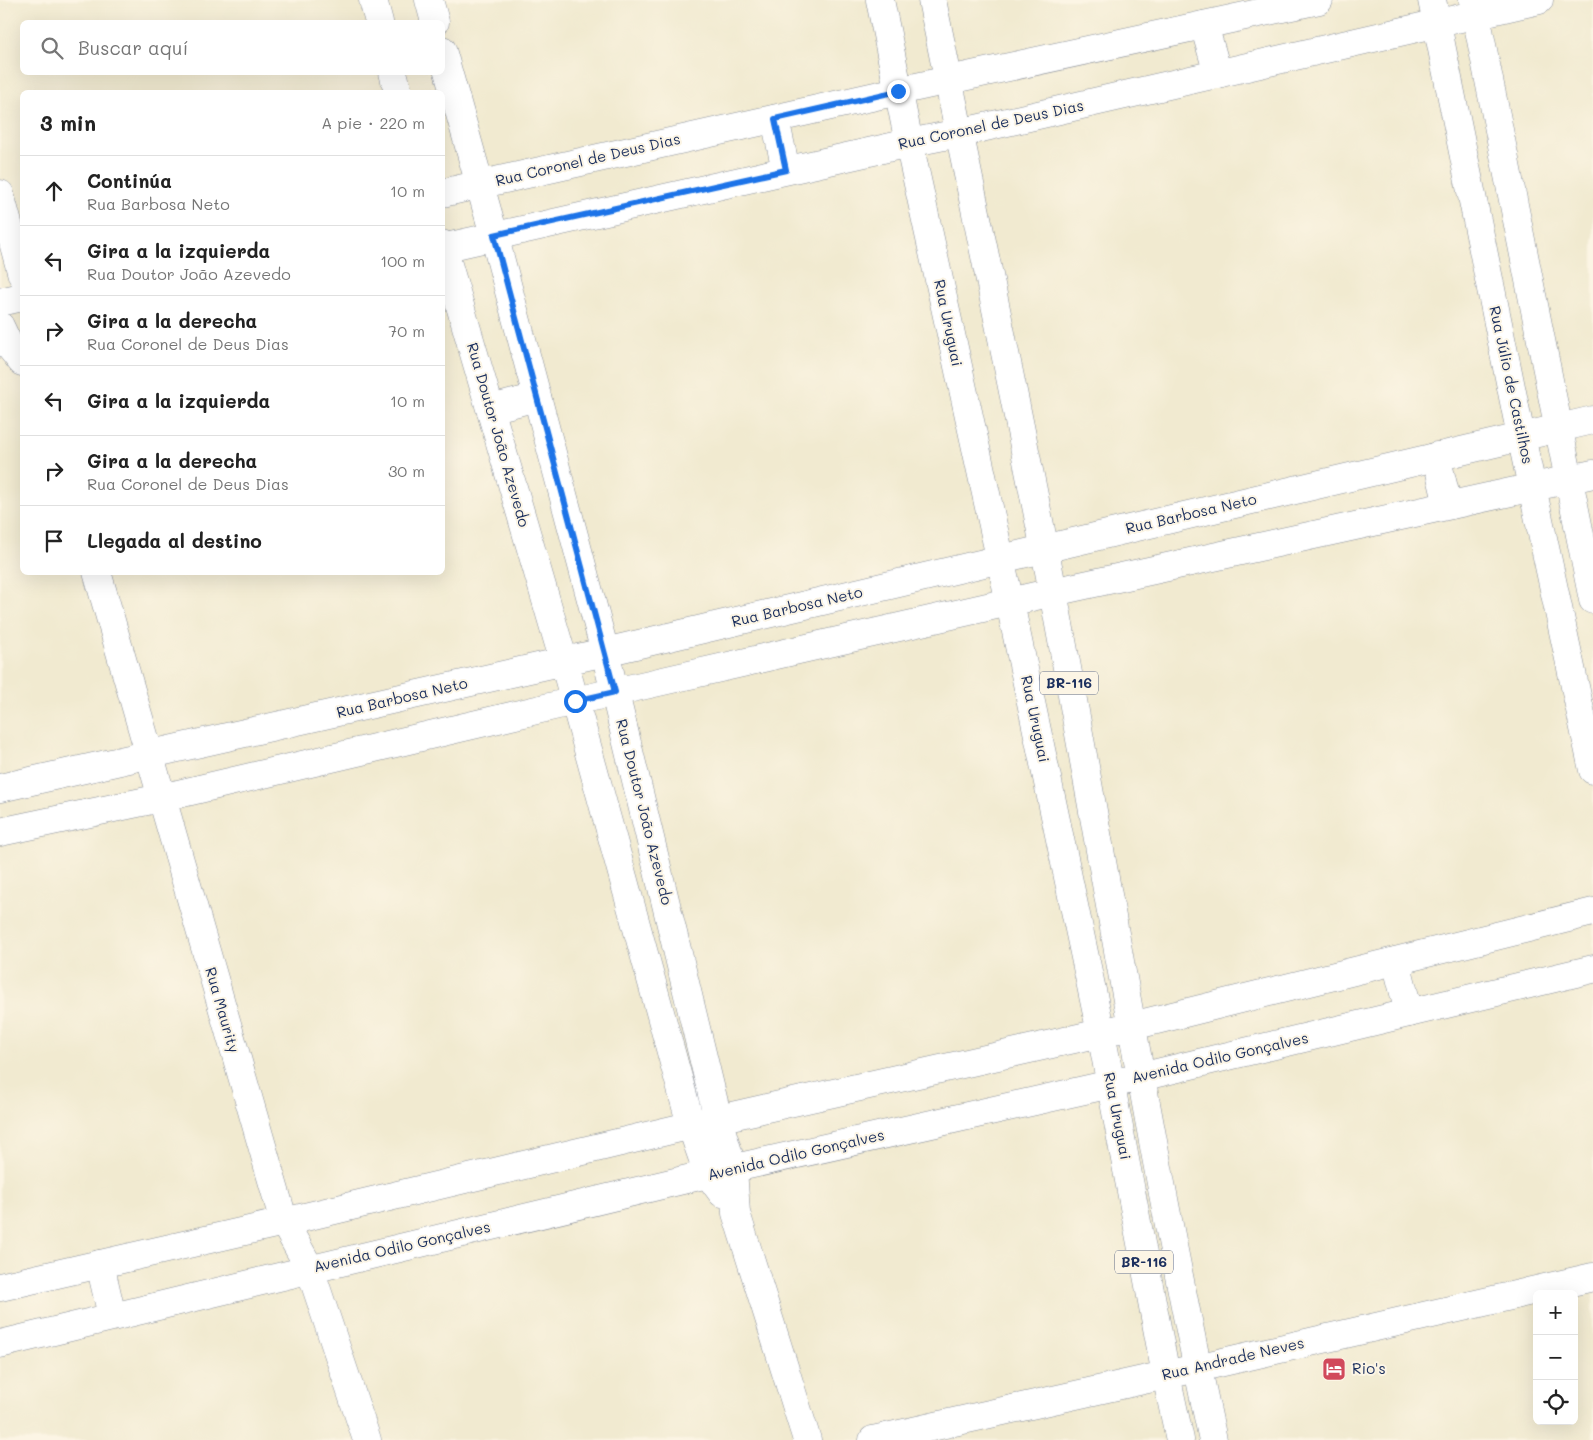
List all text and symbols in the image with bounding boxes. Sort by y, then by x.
search box [20,20,445,75]
icon: search [38,34,66,62]
text: Buscar aquí [78,35,188,60]
route end [887,80,910,103]
street label: Rua Coronel de Deus Dias [896,95,1085,153]
text: 3 min [40,109,96,136]
text: A pie · 220 m [321,112,425,133]
street label: Rua Coronel de Deus Dias [493,128,682,190]
text: Continúa [87,168,172,193]
icon: ahead [40,177,68,205]
text: 10 m [390,180,425,201]
text: Rua Barbosa Neto [87,193,230,214]
text: Gira a la izquierda [87,238,270,263]
icon: left [40,247,68,275]
text: 100 m [380,250,425,271]
text: Rua Doutor João Azevedo [87,263,291,284]
street label: Rua Uruguai [930,277,968,368]
street label: Rua Júlio de Castilhos [1485,304,1538,466]
text: Gira a la derecha [87,308,257,333]
icon: right [40,317,68,345]
text: 70 m [388,320,425,341]
text: Rua Coronel de Deus Dias [87,333,289,354]
street label: Rua Doutor João Azevedo [463,340,535,529]
icon: left [40,387,68,415]
text: Gira a la izquierda [87,388,270,413]
text: 10 m [390,390,425,411]
text: Gira a la derecha [87,448,257,473]
icon: right [40,457,68,485]
text: 30 m [388,460,425,481]
text: Rua Coronel de Deus Dias [87,473,289,494]
street label: Rua Barbosa Neto [1123,488,1258,538]
icon: arrive [40,527,68,555]
text: Llegada al destino [87,528,262,553]
street label: Rua Barbosa Neto [729,581,864,631]
road number: BR-116 [1040,671,1098,694]
street label: Rua Barbosa Neto [334,672,469,722]
street label: Rua Uruguai [1017,673,1055,764]
route start [564,690,587,713]
street label: Rua Doutor João Azevedo [612,717,678,907]
street label: Rua Maurity [201,965,245,1055]
street label: Avenida Odilo Gonçalves [1129,1027,1310,1087]
street label: Rua Uruguai [1100,1070,1136,1161]
street label: Avenida Odilo Gonçalves [705,1124,886,1184]
street label: Avenida Odilo Gonçalves [311,1216,492,1276]
road number: BR-116 [1115,1250,1173,1274]
map controls [1533,1290,1578,1425]
button: + [1533,1290,1578,1335]
street label: Rua Andrade Neves [1160,1332,1306,1384]
button: − [1533,1335,1578,1380]
hotel icon: Rio's [1321,1356,1347,1382]
place label: Rio's [1352,1358,1386,1378]
button: locate [1533,1380,1578,1425]

